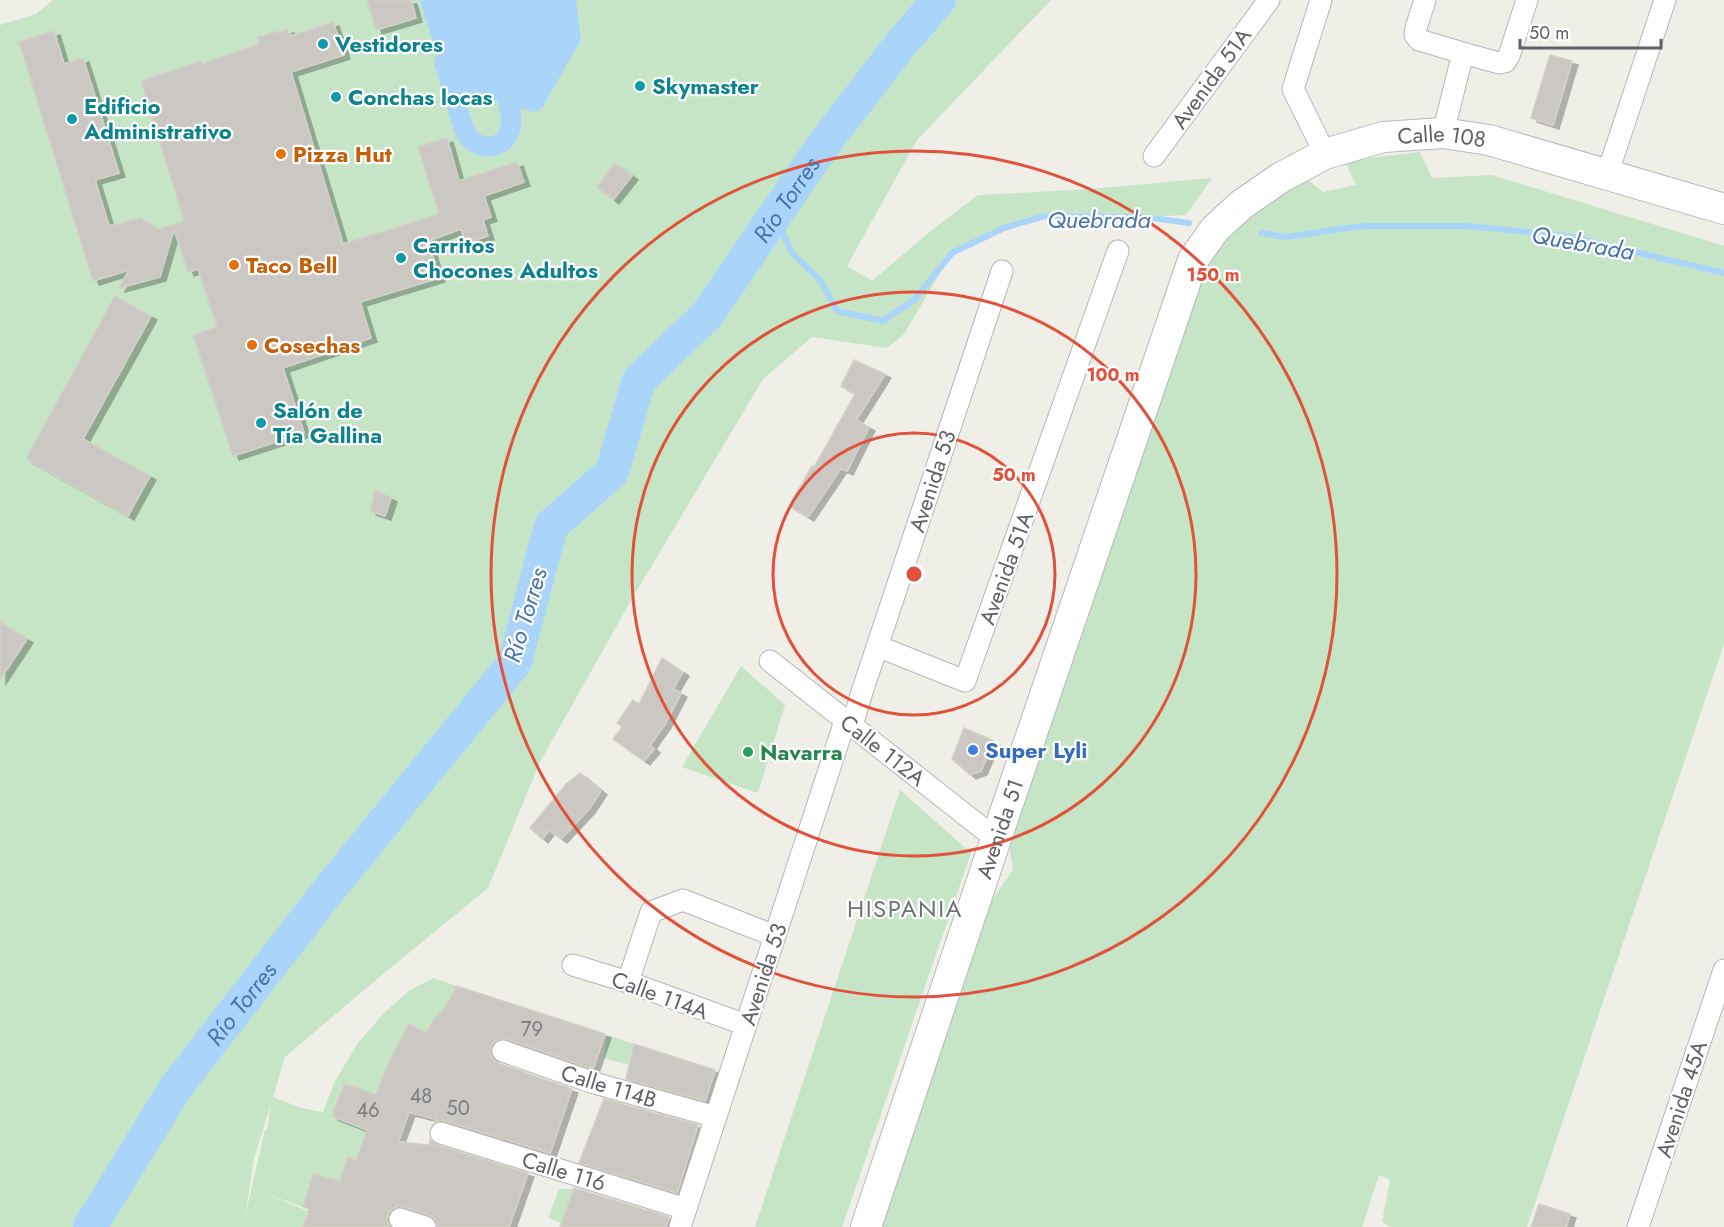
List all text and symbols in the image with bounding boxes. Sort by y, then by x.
scale bar [1520,12,1661,50]
text: 50 m [1529,20,1569,46]
street label: Avenida 51A [1163,21,1259,135]
place label: Vestidores [334,28,443,60]
marker: Vestidores [316,37,330,51]
place label: Skymaster [652,70,759,102]
marker: Skymaster [633,79,647,93]
place label: Conchas locas [348,81,493,113]
place label: Edificio Administrativo [83,90,232,147]
marker: Conchas locas [329,90,343,104]
marker: Edificio Administrativo [65,112,79,126]
street label: Calle 108 [1396,117,1488,155]
place label: Pizza Hut [293,138,392,170]
marker: Pizza Hut [274,147,288,161]
water label: Río Torres [744,149,828,249]
water label: Quebrada [1047,202,1151,237]
water label: Quebrada [1529,217,1637,269]
place label: Carritos Chocones Adultos [413,229,598,286]
place label: Taco Bell [246,249,338,281]
marker: Carritos Chocones Adultos [394,251,408,265]
marker: Taco Bell [227,258,241,272]
text: 150 m [1187,262,1239,288]
place label: Cosechas [264,329,360,361]
marker: Cosechas [245,338,259,352]
text: 100 m [1086,362,1140,388]
place label: Salón de Tía Gallina [273,394,382,451]
marker: Salón de Tía Gallina [254,416,268,430]
street label: Avenida 53 [900,426,964,536]
text: 50 m [992,462,1036,488]
street label: Avenida 51A [971,507,1041,629]
water label: Río Torres [494,563,556,667]
centre of rings [904,564,924,584]
street label: Calle 112A [834,706,933,794]
place label: Super Lyli [985,734,1087,766]
place label: Navarra [760,736,843,768]
marker: Super Lyli [966,743,980,757]
marker: Navarra [741,745,755,759]
street label: Avenida 51 [968,775,1031,883]
district label: HISPANIA [847,891,963,926]
street label: Avenida 53 [731,919,795,1029]
water label: Río Torres [197,954,285,1053]
street label: Calle 114A [607,963,713,1027]
house number: 79 [521,1015,543,1044]
street label: Avenida 45A [1647,1036,1715,1161]
street label: Calle 114B [557,1056,661,1116]
house number: 48 [410,1082,432,1111]
house number: 50 [446,1094,470,1123]
house number: 46 [356,1096,380,1125]
street label: Calle 116 [518,1143,610,1199]

